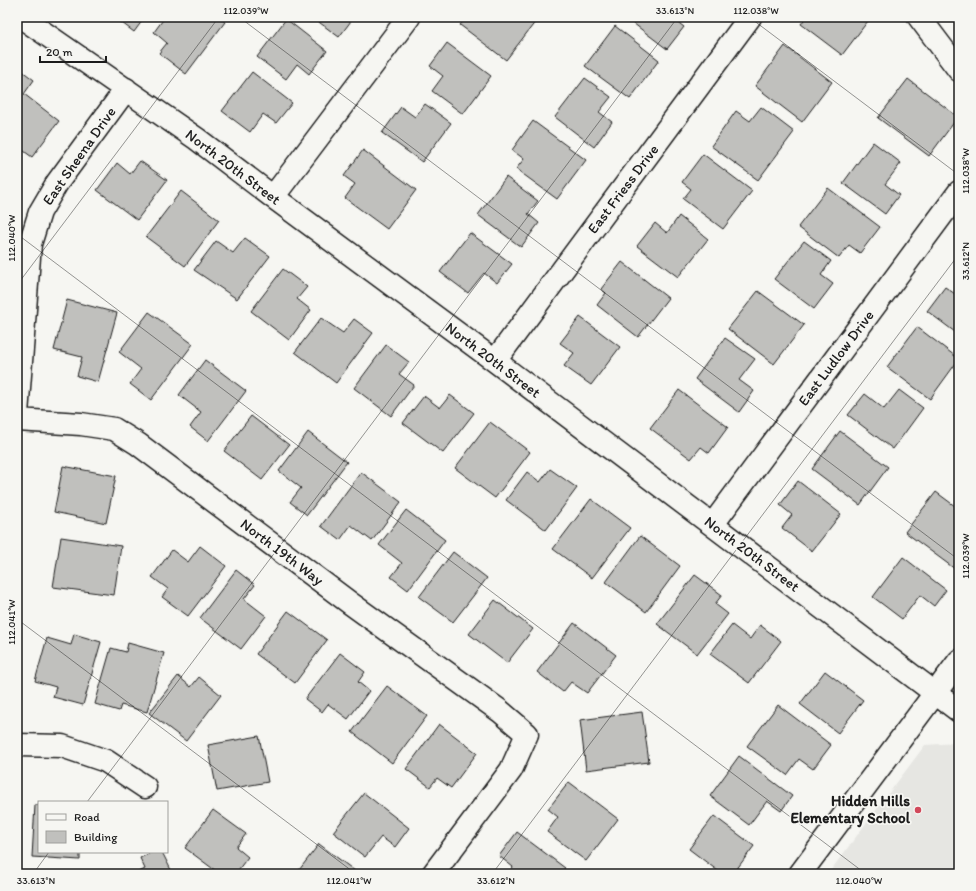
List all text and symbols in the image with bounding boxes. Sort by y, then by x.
text: 112.039°W [223,4,269,17]
text: 33.613°N [656,4,694,17]
text: 112.038°W [733,4,779,17]
scale bar [40,38,106,64]
text: 20 m [46,45,73,59]
street label: East Sheena Drive [38,103,120,209]
street label: North 20th Street [182,125,284,209]
street label: East Friess Drive [584,141,662,237]
text: 112.038°W [959,148,972,194]
text: 112.040°W [5,214,18,261]
text: 33.612°N [959,242,972,280]
street label: East Ludlow Drive [794,307,878,409]
street label: North 20th Street [442,318,544,402]
street label: North 20th Street [701,512,803,596]
street label: North 19th Way [237,515,327,589]
text: 112.039°W [959,533,972,579]
text: 112.041°W [5,599,18,645]
place label: Hidden Hills Elementary School [790,792,911,828]
legend [38,801,168,853]
marker: Hidden Hills Elementary School [913,805,923,815]
text: Road [74,810,100,824]
text: Building [74,830,118,844]
text: 33.613°N [17,874,55,887]
text: 112.041°W [326,874,372,887]
text: 33.612°N [477,874,515,887]
text: 112.040°W [836,874,883,887]

